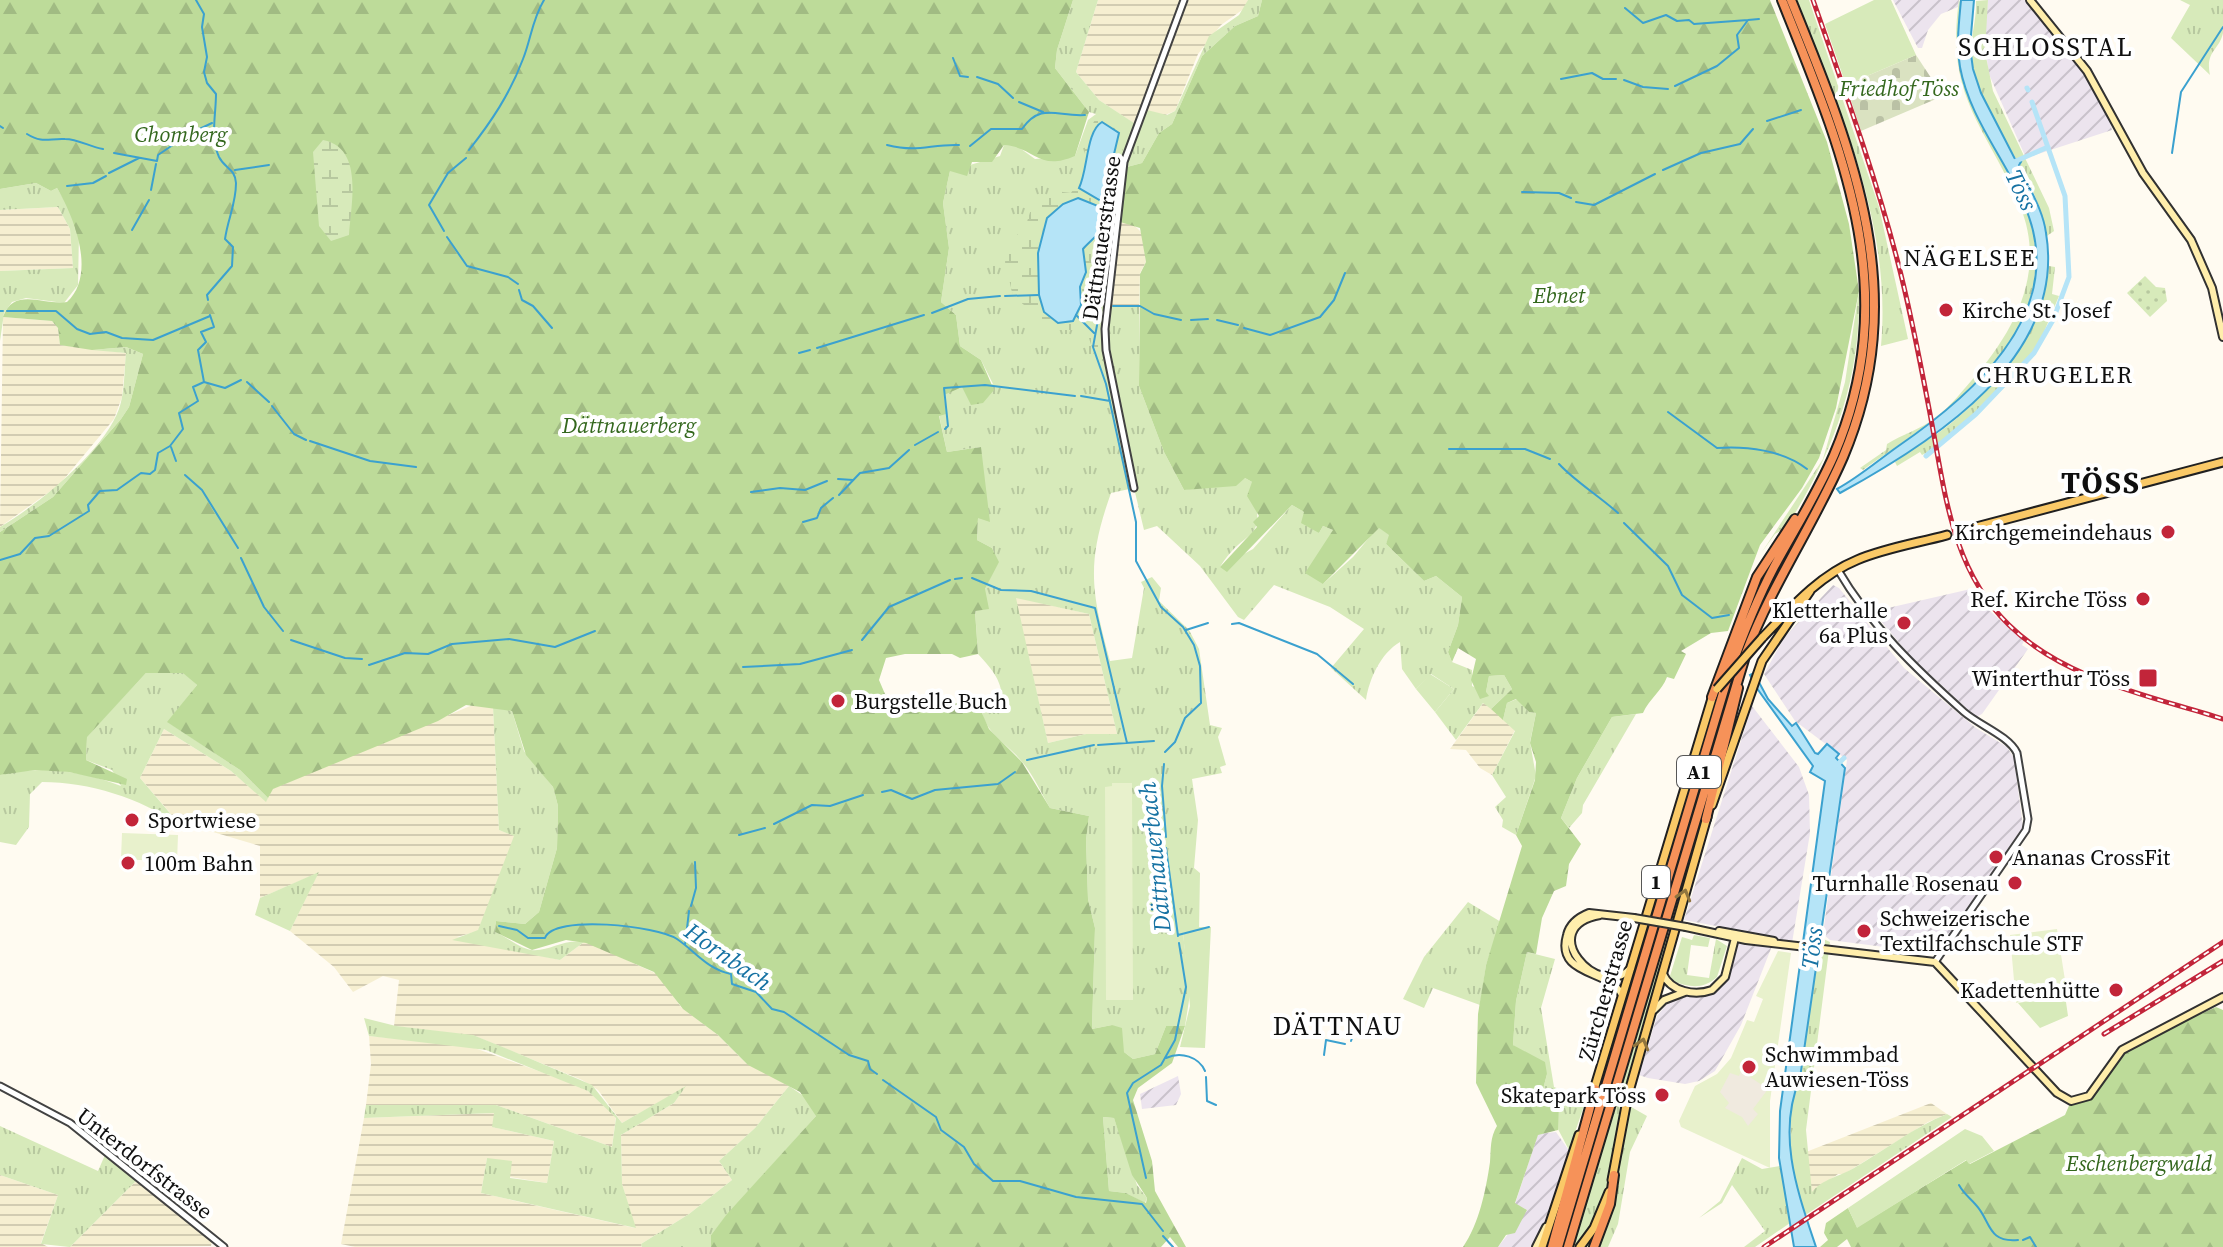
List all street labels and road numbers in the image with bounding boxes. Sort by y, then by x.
street label: Dättnauerstrasse [1075,154,1127,322]
road number: A1 [1677,756,1721,788]
road number: 1 [1642,866,1670,898]
street label: Zürcherstrasse [1571,916,1639,1064]
street label: Unterdorfstrasse [71,1100,219,1226]

